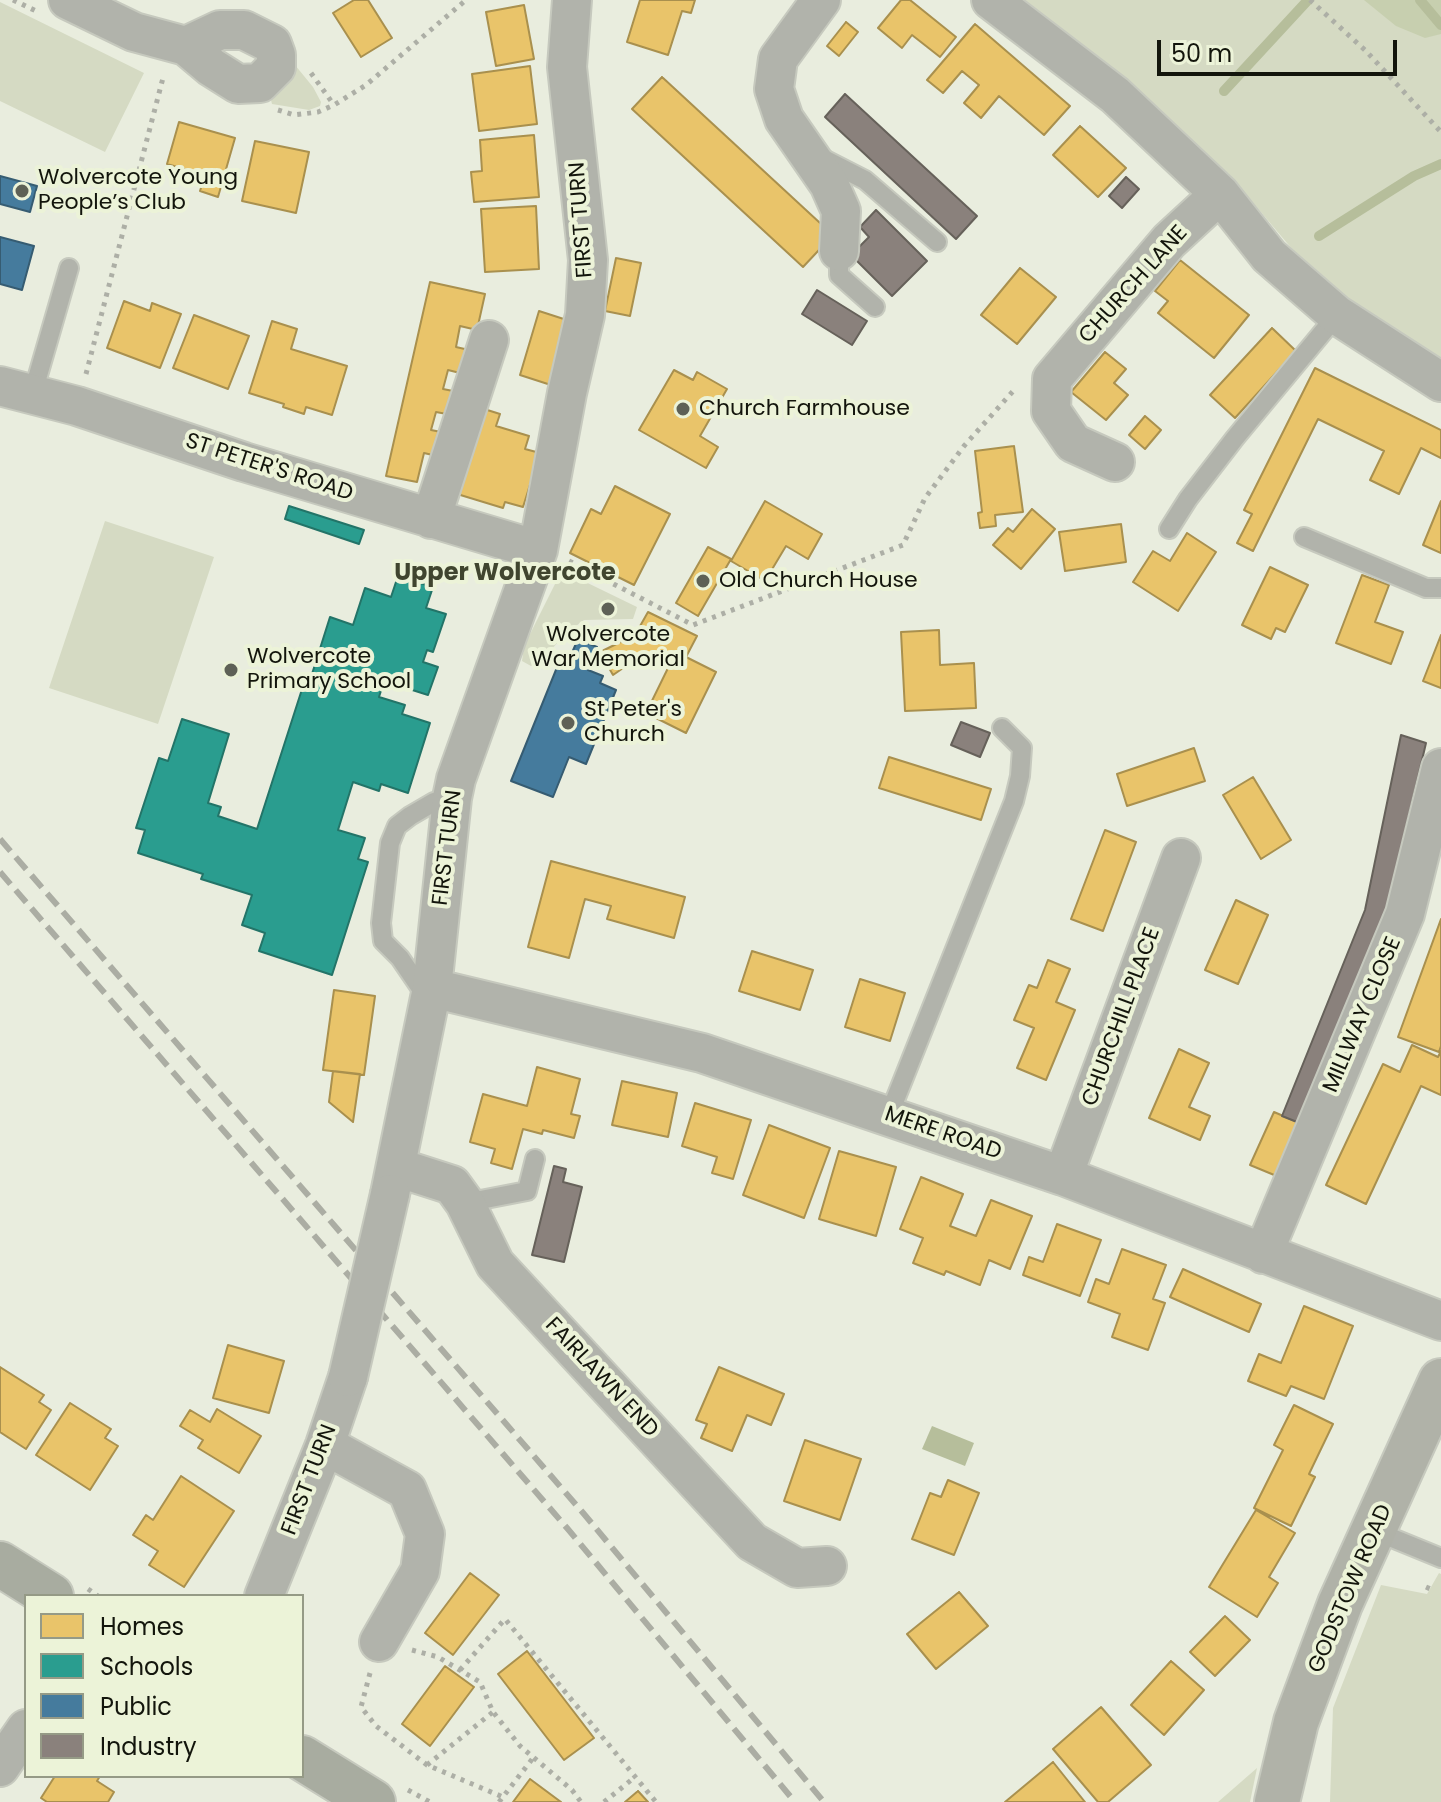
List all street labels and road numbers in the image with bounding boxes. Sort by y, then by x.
street label: FIRST TURN [565,161,599,279]
street label: CHURCH LANE [1074,221,1194,349]
street label: ST PETER'S ROAD [182,428,356,508]
street label: FIRST TURN [428,789,468,907]
street label: CHURCHILL PLACE [1077,924,1167,1110]
street label: MILLWAY CLOSE [1318,933,1408,1097]
street label: MERE ROAD [881,1102,1005,1166]
street label: FAIRLAWN END [539,1313,663,1443]
street label: FIRST TURN [277,1421,343,1539]
street label: GODSTOW ROAD [1304,1501,1398,1677]

